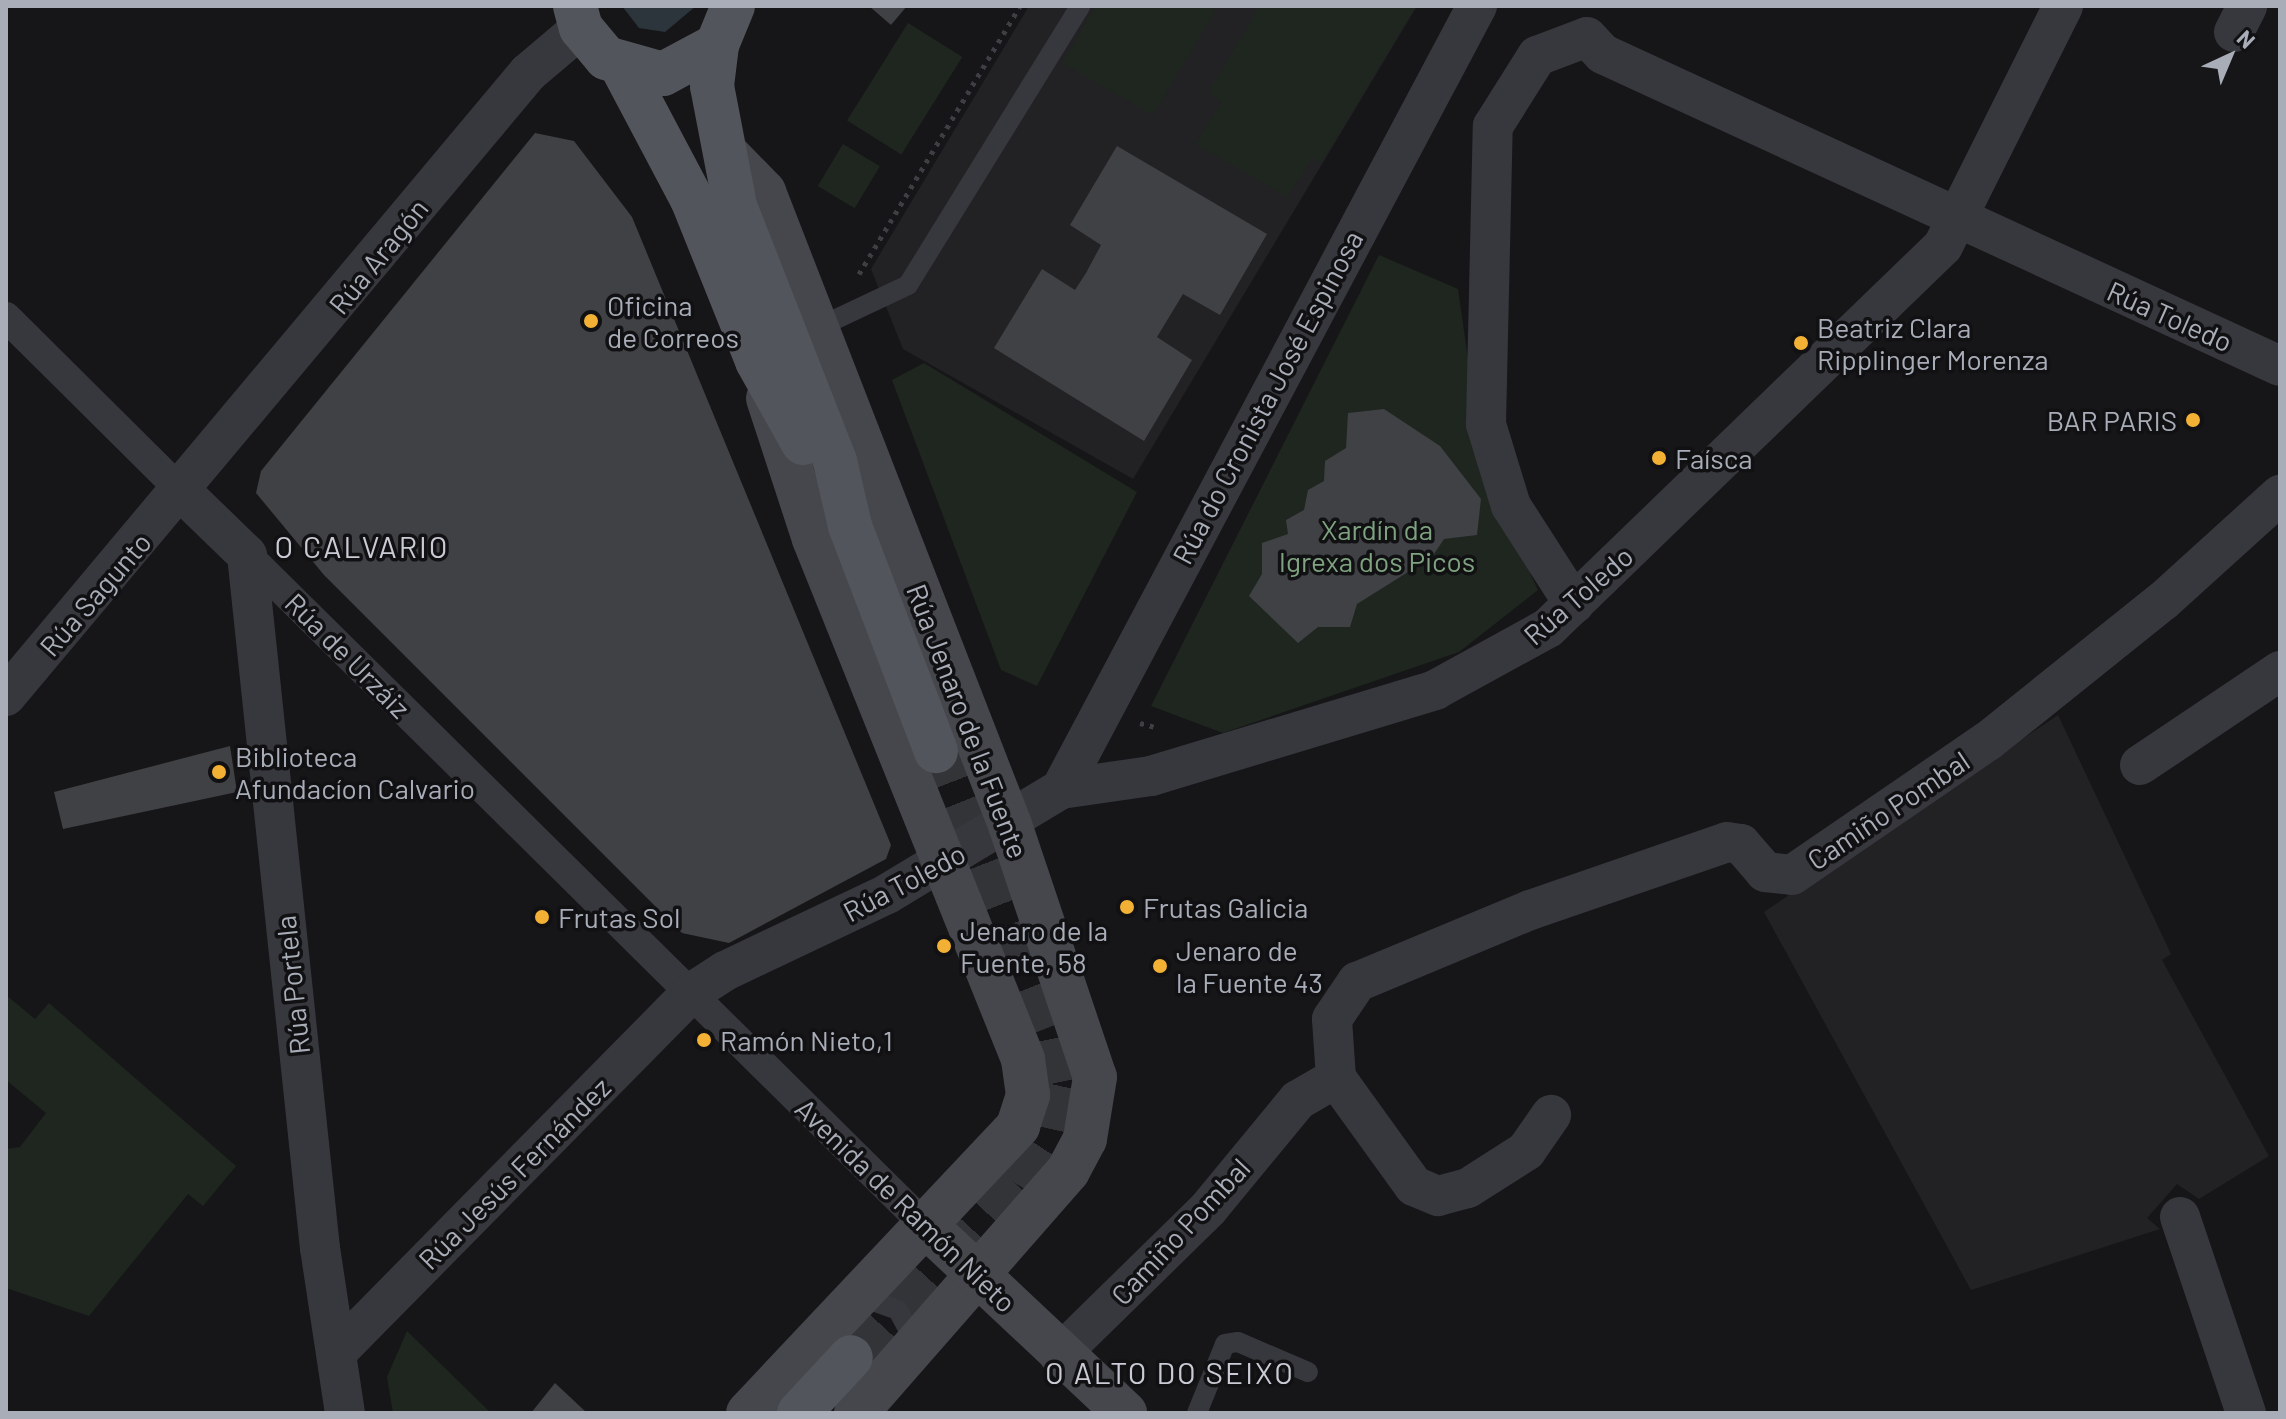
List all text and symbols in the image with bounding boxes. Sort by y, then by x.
north arrow [2190,16,2270,96]
text: N [2232,24,2261,53]
street label: Rúa Aragón [321,192,435,320]
street label: Rúa do Cronista José Espinosa [1165,225,1369,569]
street label: Rúa Toledo [2102,274,2238,358]
place label: Oficina de Correos [607,288,739,354]
place label: Beatriz Clara Ripplinger Morenza [1817,310,2049,376]
marker: Oficina de Correos [582,312,600,330]
marker: Beatriz Clara Ripplinger Morenza [1792,334,1810,352]
place label: BAR PARIS [2047,403,2177,437]
marker: BAR PARIS [2184,411,2202,429]
place label: Faísca [1675,441,1753,475]
marker: Faísca [1650,449,1668,467]
park label: Xardín da Igrexa dos Picos [1279,512,1475,578]
street label: Rúa Sagunto [32,525,158,663]
district label: O CALVARIO [274,528,450,564]
street label: Rúa Toledo [1517,539,1639,651]
street label: Rúa Jenaro de la Fuente [900,579,1036,863]
street label: Rúa de Urzáiz [279,586,417,724]
place label: Biblioteca Afundacíon Calvario [235,739,475,805]
street label: Camiño Pombal [1801,744,1975,876]
marker: Biblioteca Afundacíon Calvario [210,763,228,781]
street label: Rúa Toledo [837,836,971,928]
place label: Frutas Galicia [1143,890,1308,924]
marker: Frutas Galicia [1118,898,1136,916]
place label: Frutas Sol [558,900,680,934]
marker: Frutas Sol [533,908,551,926]
place label: Jenaro de la Fuente, 58 [960,913,1108,979]
street label: Rúa Portela [268,914,316,1056]
place label: Jenaro de la Fuente 43 [1176,933,1323,999]
marker: Jenaro de la Fuente, 58 [935,937,953,955]
marker: Jenaro de la Fuente 43 [1151,957,1169,975]
place label: Ramón Nieto,1 [720,1023,893,1057]
marker: Ramón Nieto,1 [695,1031,713,1049]
street label: Rúa Jesús Fernández [411,1070,617,1276]
street label: Avenida de Ramón Nieto [789,1091,1023,1319]
street label: Camiño Pombal [1104,1151,1256,1311]
district label: O ALTO DO SEIXO [1045,1354,1295,1390]

